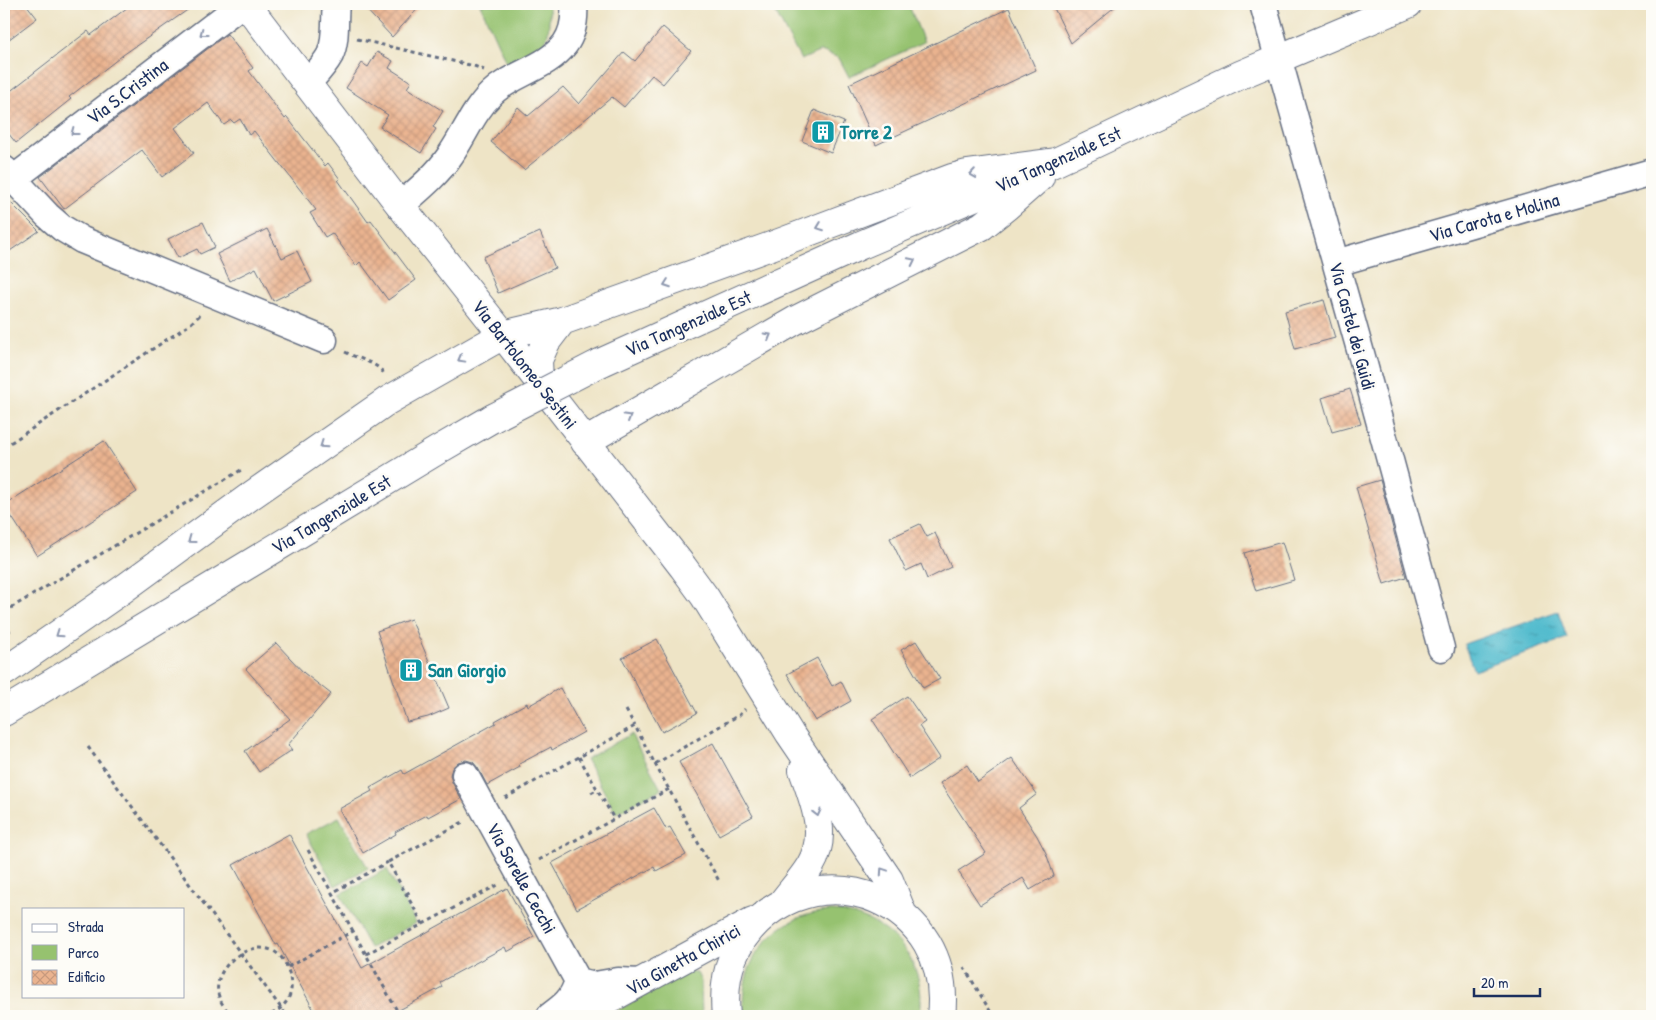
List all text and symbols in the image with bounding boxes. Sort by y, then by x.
one-way arrow [200,28,209,36]
street label: Via S.Cristina [81,52,173,130]
building icon: Torre 2 [810,119,836,145]
place label: Torre 2 [839,119,892,145]
street label: Via Tangenziale Est [991,119,1126,198]
one-way arrow [70,126,80,135]
one-way arrow [968,168,977,178]
street label: Via Carota e Molina [1426,186,1563,248]
one-way arrow [816,221,825,232]
one-way arrow [907,257,916,267]
street label: Via Castel dei Guidi [1323,259,1383,393]
one-way arrow [663,278,672,288]
street label: Via Tangenziale Est [621,283,756,362]
street label: Via Bartolomeo Sestini [466,294,584,434]
one-way arrow [763,332,772,342]
one-way arrow [457,353,466,363]
one-way arrow [622,414,631,424]
one-way arrow [320,439,329,448]
street label: Via Tangenziale Est [266,468,396,560]
one-way arrow [187,534,197,543]
one-way arrow [55,628,65,637]
building icon: San Giorgio [398,657,424,683]
place label: San Giorgio [428,657,506,684]
one-way arrow [811,808,822,817]
street label: Via Sorelle Cecchi [481,818,563,938]
one-way arrow [880,867,889,877]
legend [22,908,185,998]
text: Strada [68,916,104,937]
street label: Via Ginetta Chirici [621,917,745,1001]
text: Parco [68,942,99,963]
scale bar [1474,965,1540,997]
text: Edificio [68,966,105,987]
text: 20 m [1481,972,1508,993]

